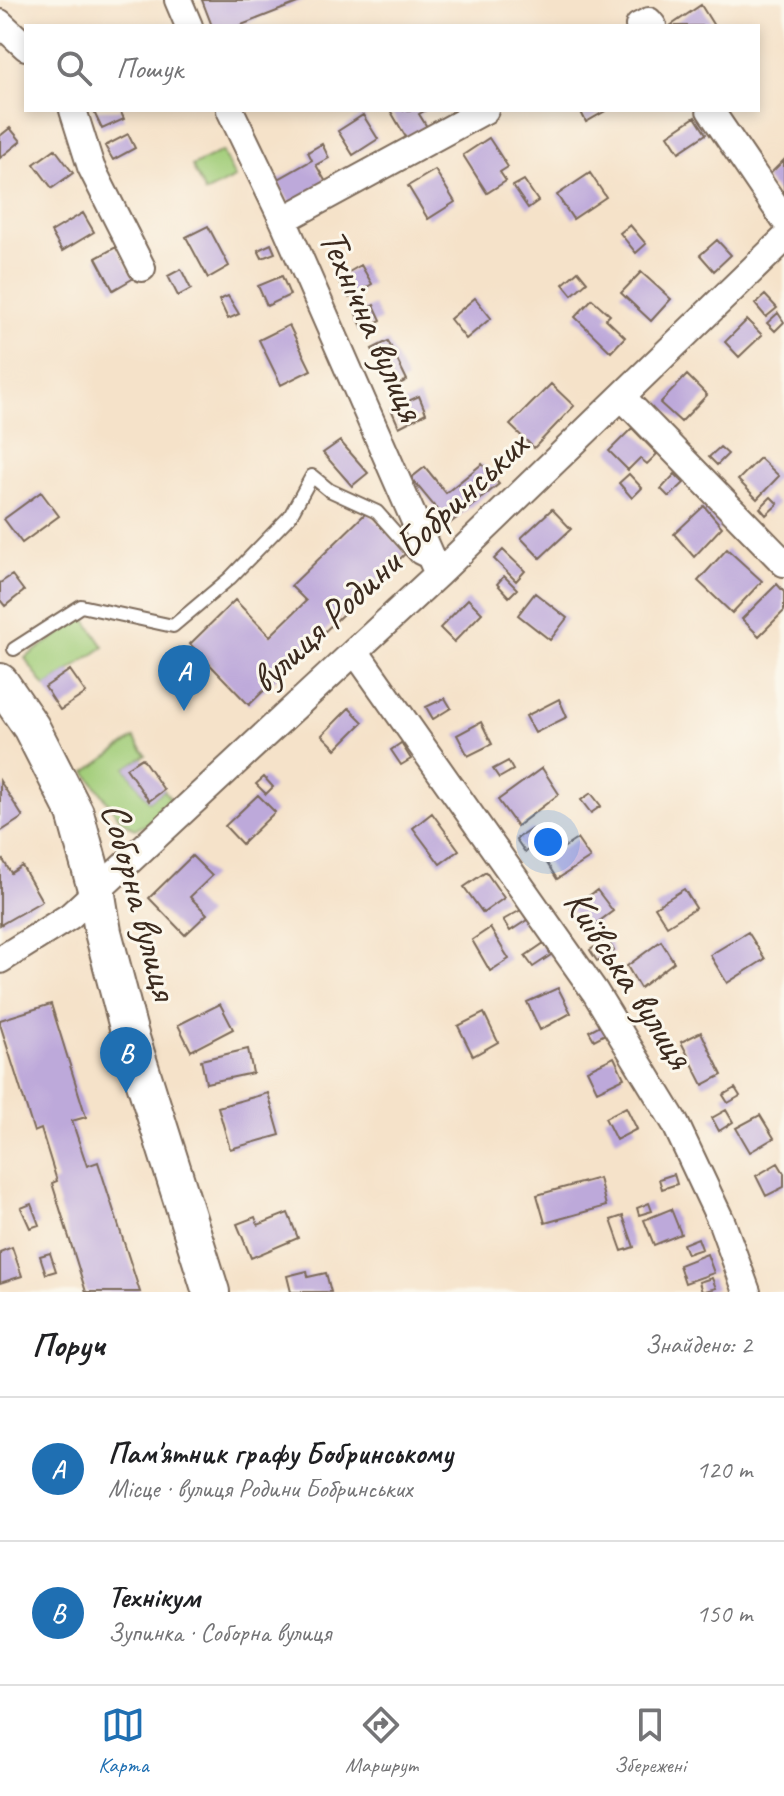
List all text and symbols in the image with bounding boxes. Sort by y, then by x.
search box [24,24,760,112]
icon: search [52,46,96,90]
text: Пошук [116,49,183,87]
street label: Технічна вулиця [308,221,437,430]
street label: вулиця Родини Бобринських [239,418,541,704]
pin: A [158,645,210,711]
street label: Соборна вулиця [90,797,191,1008]
your location [528,822,568,862]
street label: Київська вулиця [553,880,706,1079]
pin: B [100,1027,152,1093]
text: Поруч [32,1323,105,1366]
text: Знайдено: 2 [645,1328,752,1361]
text: Пам'ятник графу Бобринському [108,1434,453,1472]
text: A [51,1453,65,1486]
text: 120 m [696,1453,752,1486]
text: Місце · вулиця Родини Бобринських [108,1472,412,1505]
text: Технікум [108,1578,200,1616]
text: B [51,1597,65,1630]
text: 150 m [696,1597,752,1630]
text: Зупинка · Соборна вулиця [108,1616,331,1649]
tab: Карта [98,1703,149,1779]
tab: Маршрут [345,1703,418,1779]
tab: Збережені [614,1703,686,1779]

